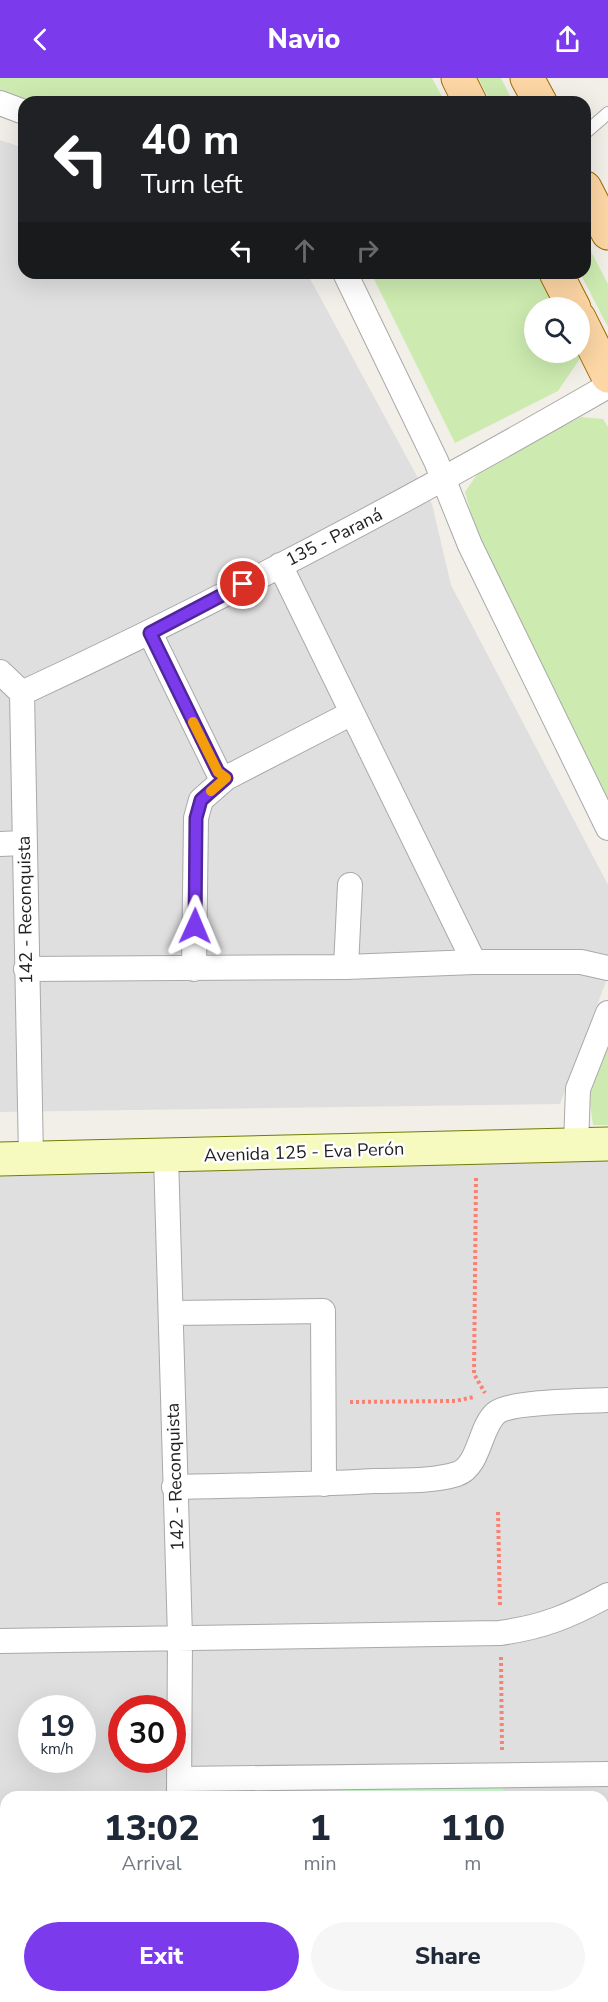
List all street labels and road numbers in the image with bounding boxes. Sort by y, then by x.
street label: 135 - Paraná [282,502,386,572]
street label: 142 - Reconquista [12,836,38,984]
street label: Avenida 125 - Eva Perón [203,1137,405,1167]
street label: 142 - Reconquista [160,1402,190,1552]

